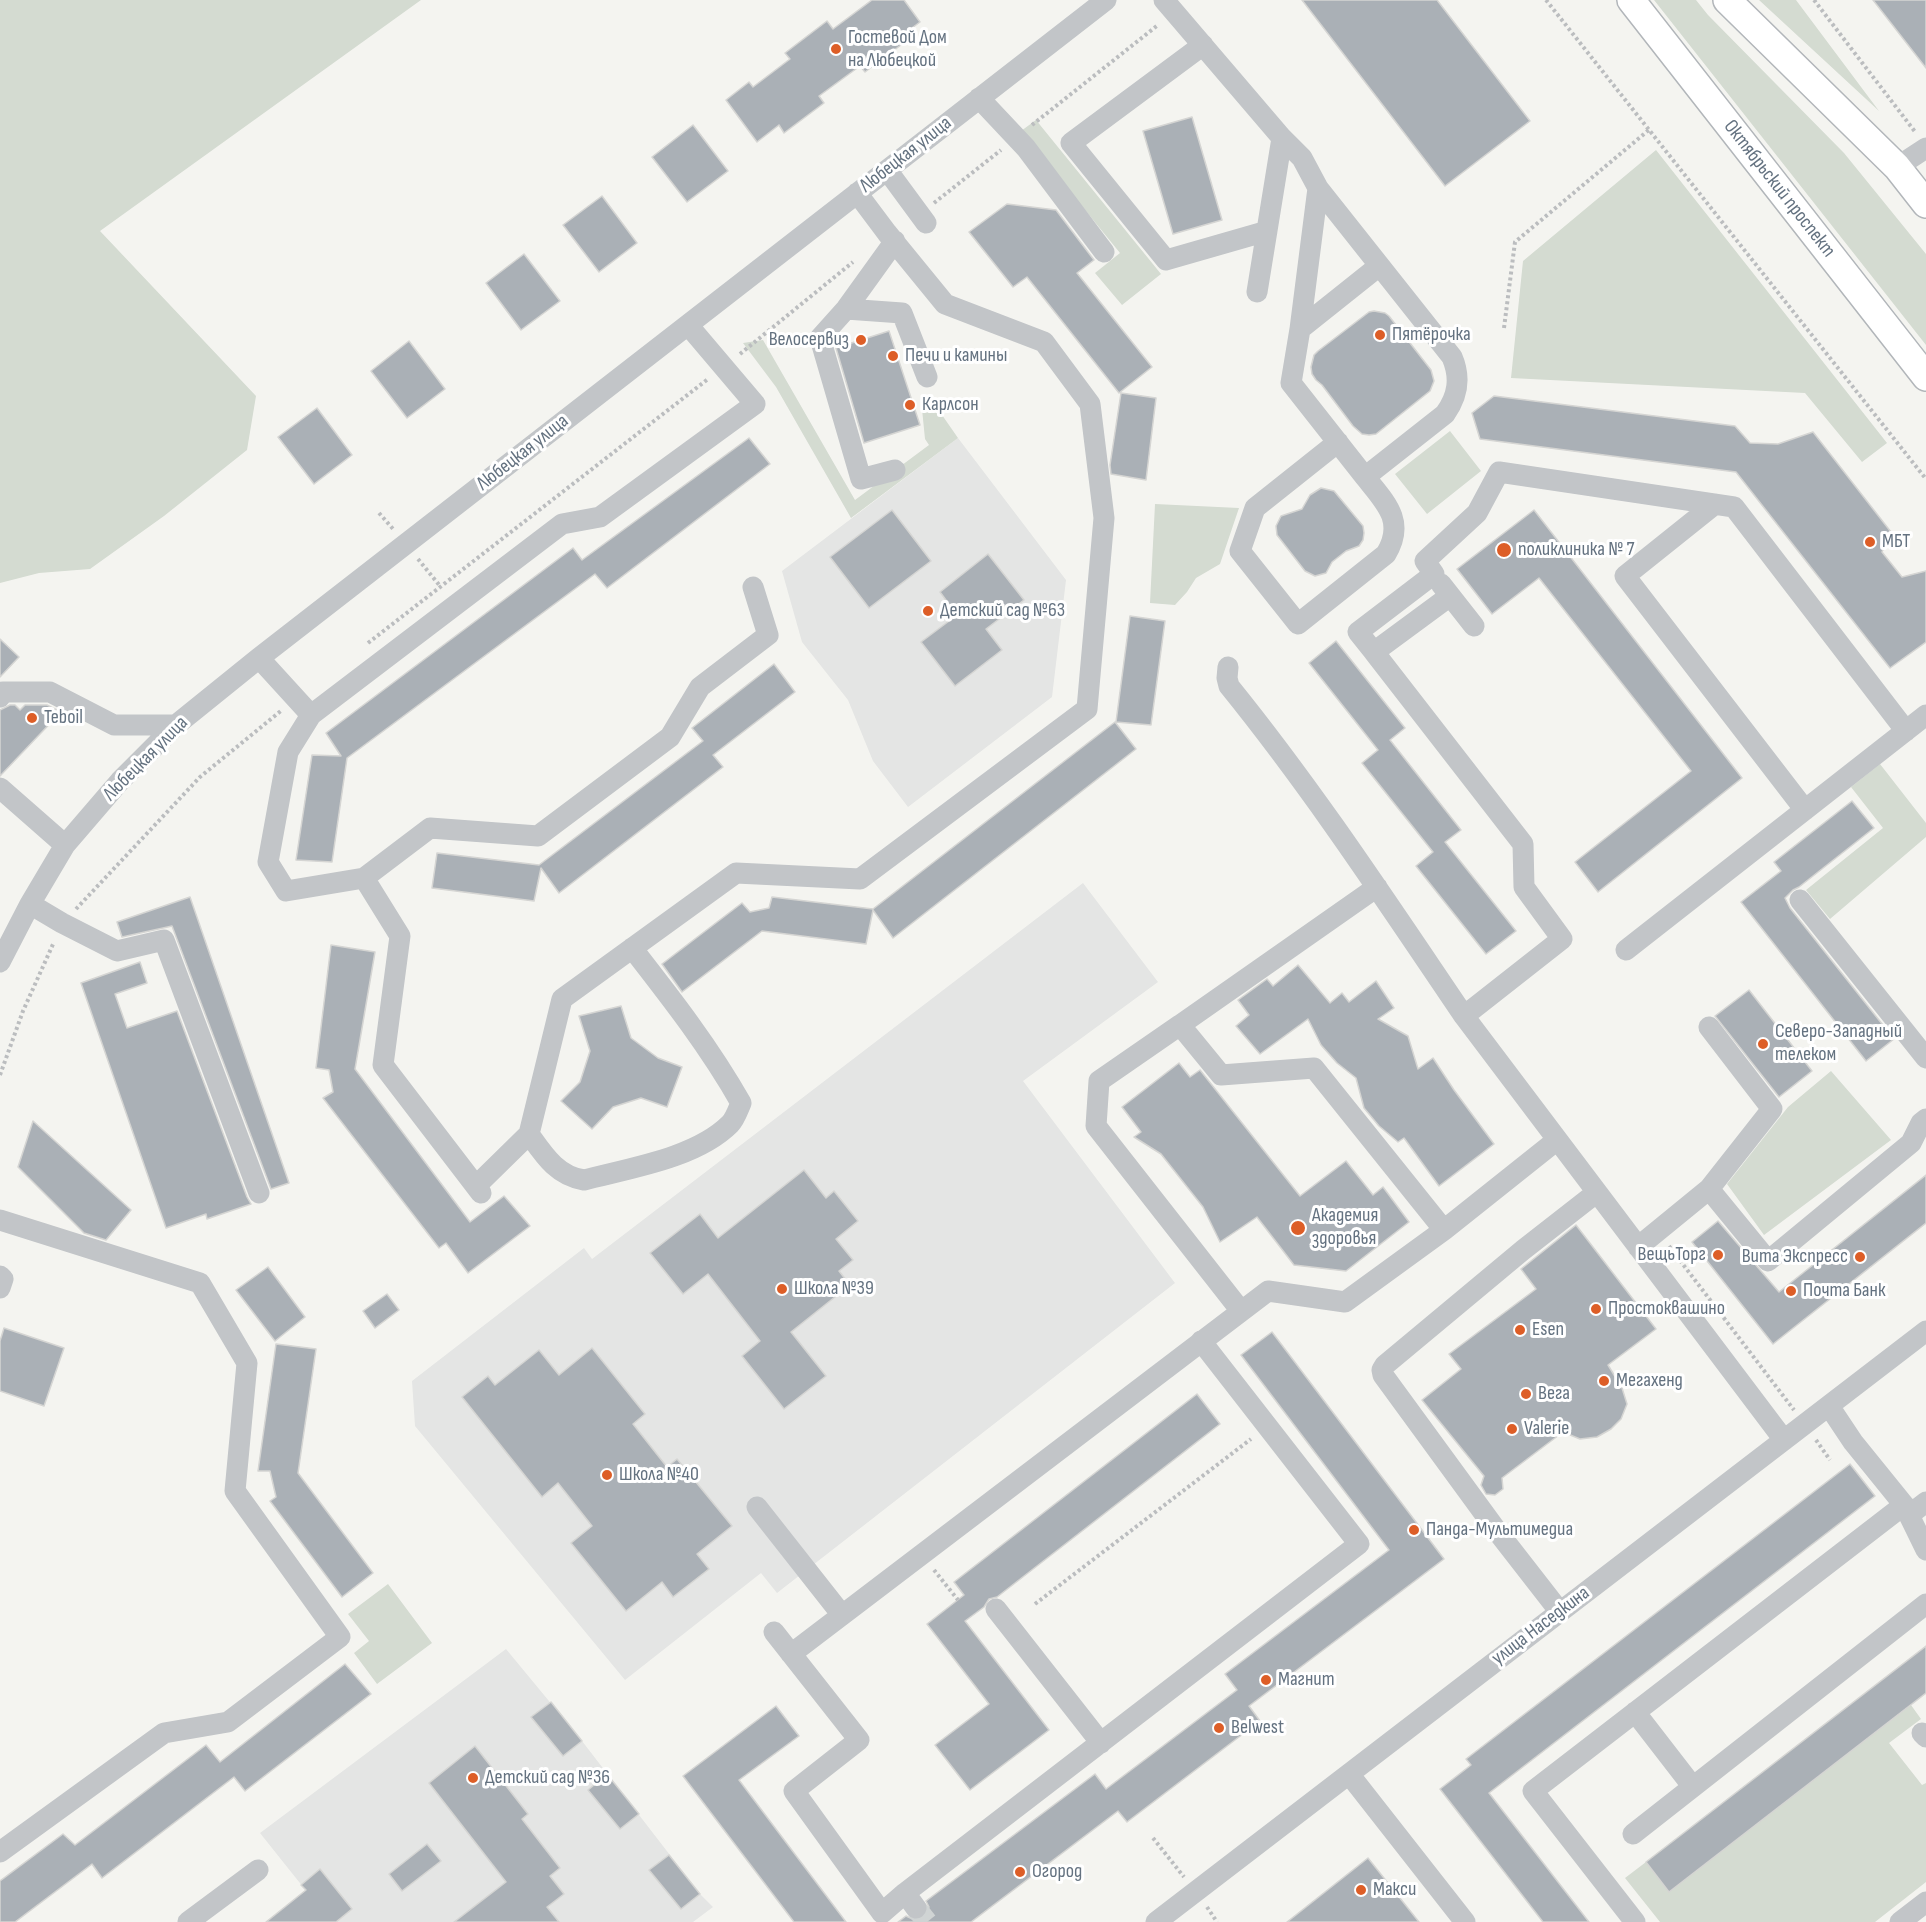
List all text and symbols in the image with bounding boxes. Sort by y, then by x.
place label: Гостевой Дом на Любецкой [848,26,947,73]
marker: Гостевой Дом на Любецкой [829,42,843,56]
street label: Любецкая улица [855,112,957,198]
street label: Октябрьский проспект [1718,116,1840,262]
place label: Пятёрочка [1392,323,1471,347]
place label: Велосервиз [769,328,849,352]
marker: Пятёрочка [1373,328,1387,342]
marker: Велосервиз [854,333,868,347]
place label: Печи и камины [905,344,1007,368]
marker: Печи и камины [886,349,900,363]
place label: Карлсон [922,393,979,417]
marker: Карлсон [903,398,917,412]
street label: Любецкая улица [472,410,574,496]
place label: МБТ [1882,530,1910,554]
marker: МБТ [1863,535,1877,549]
place label: поликлиника № 7 [1518,538,1634,562]
marker: поликлиника № 7 [1495,541,1513,559]
place label: Детский сад №63 [940,599,1065,623]
marker: Детский сад №63 [921,604,935,618]
place label: Teboil [44,706,83,730]
marker: Teboil [25,711,39,725]
street label: Любецкая улица [99,712,193,806]
place label: Северо-Западный телеком [1775,1020,1902,1067]
marker: Северо-Западный телеком [1756,1037,1770,1051]
place label: Академия здоровья [1312,1204,1378,1251]
marker: Академия здоровья [1289,1219,1307,1237]
place label: ВещьТорг [1638,1243,1706,1267]
place label: Вита Экспресс [1742,1245,1848,1269]
marker: ВещьТорг [1711,1248,1725,1262]
marker: Вита Экспресс [1853,1250,1867,1264]
place label: Школа №39 [794,1277,874,1301]
place label: Почта Банк [1803,1279,1885,1303]
marker: Школа №39 [775,1282,789,1296]
marker: Почта Банк [1784,1284,1798,1298]
place label: Простоквашино [1608,1297,1725,1321]
marker: Простоквашино [1589,1302,1603,1316]
place label: Esen [1532,1318,1564,1342]
marker: Esen [1513,1323,1527,1337]
place label: Мегахенд [1616,1369,1683,1393]
marker: Мегахенд [1597,1374,1611,1388]
place label: Вега [1538,1382,1570,1406]
marker: Вега [1519,1387,1533,1401]
place label: Valerie [1524,1417,1569,1441]
marker: Valerie [1505,1422,1519,1436]
place label: Школа №40 [619,1463,699,1487]
marker: Школа №40 [600,1468,614,1482]
place label: Панда-Мультимедиа [1426,1518,1573,1542]
marker: Панда-Мультимедиа [1407,1523,1421,1537]
street label: улица Наседкина [1487,1581,1595,1671]
place label: Магнит [1278,1668,1335,1692]
marker: Магнит [1259,1673,1273,1687]
place label: Belwest [1231,1716,1284,1740]
marker: Belwest [1212,1721,1226,1735]
place label: Детский сад №36 [485,1766,610,1790]
marker: Детский сад №36 [466,1771,480,1785]
place label: Огород [1032,1860,1082,1884]
marker: Огород [1013,1865,1027,1879]
place label: Макси [1373,1878,1416,1902]
marker: Макси [1354,1883,1368,1897]

